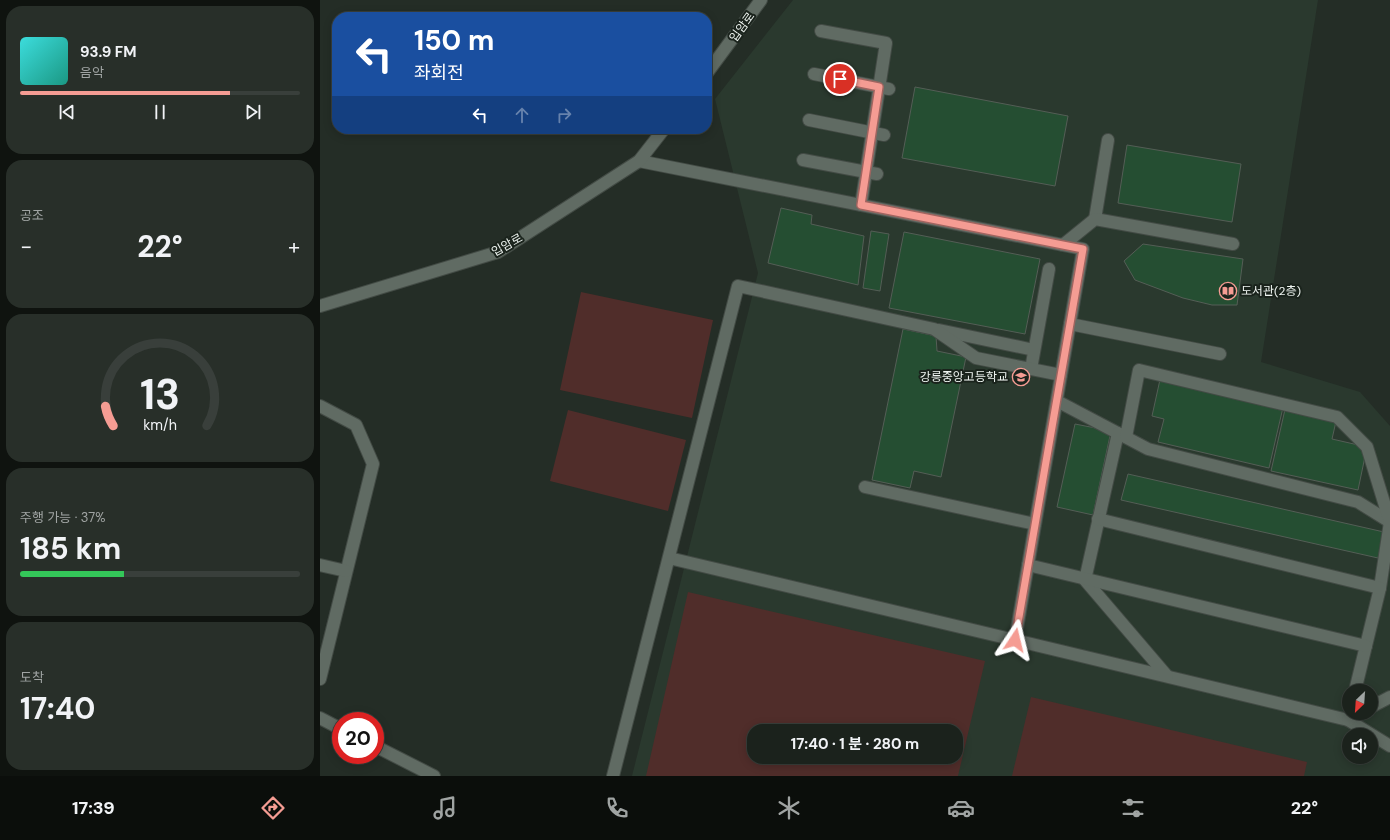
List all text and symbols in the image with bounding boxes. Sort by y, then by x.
street label: 입암로 [726,9,758,45]
text: 150 m [414,22,494,59]
icon: left [348,28,400,80]
text: 93.9 FM [80,42,136,62]
text: 좌회전 [414,61,464,85]
pin [823,62,857,96]
text: 음악 [80,64,104,81]
icon: arrive [829,68,851,90]
icon: previous [56,101,78,123]
icon: pause [149,101,171,123]
icon: next [242,101,264,123]
icon: left [469,104,491,126]
icon: ahead [511,104,533,126]
icon: right [553,104,575,126]
text: 공조 [20,207,44,224]
text: 22° [137,227,183,266]
street label: 입암로 [489,230,525,260]
text: − [20,232,32,261]
text: + [288,232,300,261]
library icon: 도서관(2층) [1218,281,1238,301]
place label: 도서관(2층) [1241,283,1301,299]
school or university icon: 강릉중앙고등학교 [1011,367,1031,387]
text: 13 [140,368,180,422]
place label: 강릉중앙고등학교 [920,369,1008,385]
text: km/h [143,416,177,434]
text: 주행 가능 · 37% [20,509,105,526]
text: 185 km [20,529,121,568]
position arrow [994,619,1036,661]
text: 도착 [20,669,44,686]
north arrow [1342,684,1378,720]
map controls [1342,684,1378,764]
text: 17:40 [20,689,95,728]
speed limit sign: 20 [332,712,384,764]
button: sound [1342,728,1378,764]
text: 17:40 · 1 분 · 280 m [791,734,919,754]
icon: directions [259,794,287,822]
icon: music [431,794,459,822]
icon: phone [603,794,631,822]
icon: climate [775,794,803,822]
icon: car [947,794,975,822]
icon: filters [1119,794,1147,822]
text: 17:39 [72,796,115,820]
text: 22° [1291,796,1318,820]

